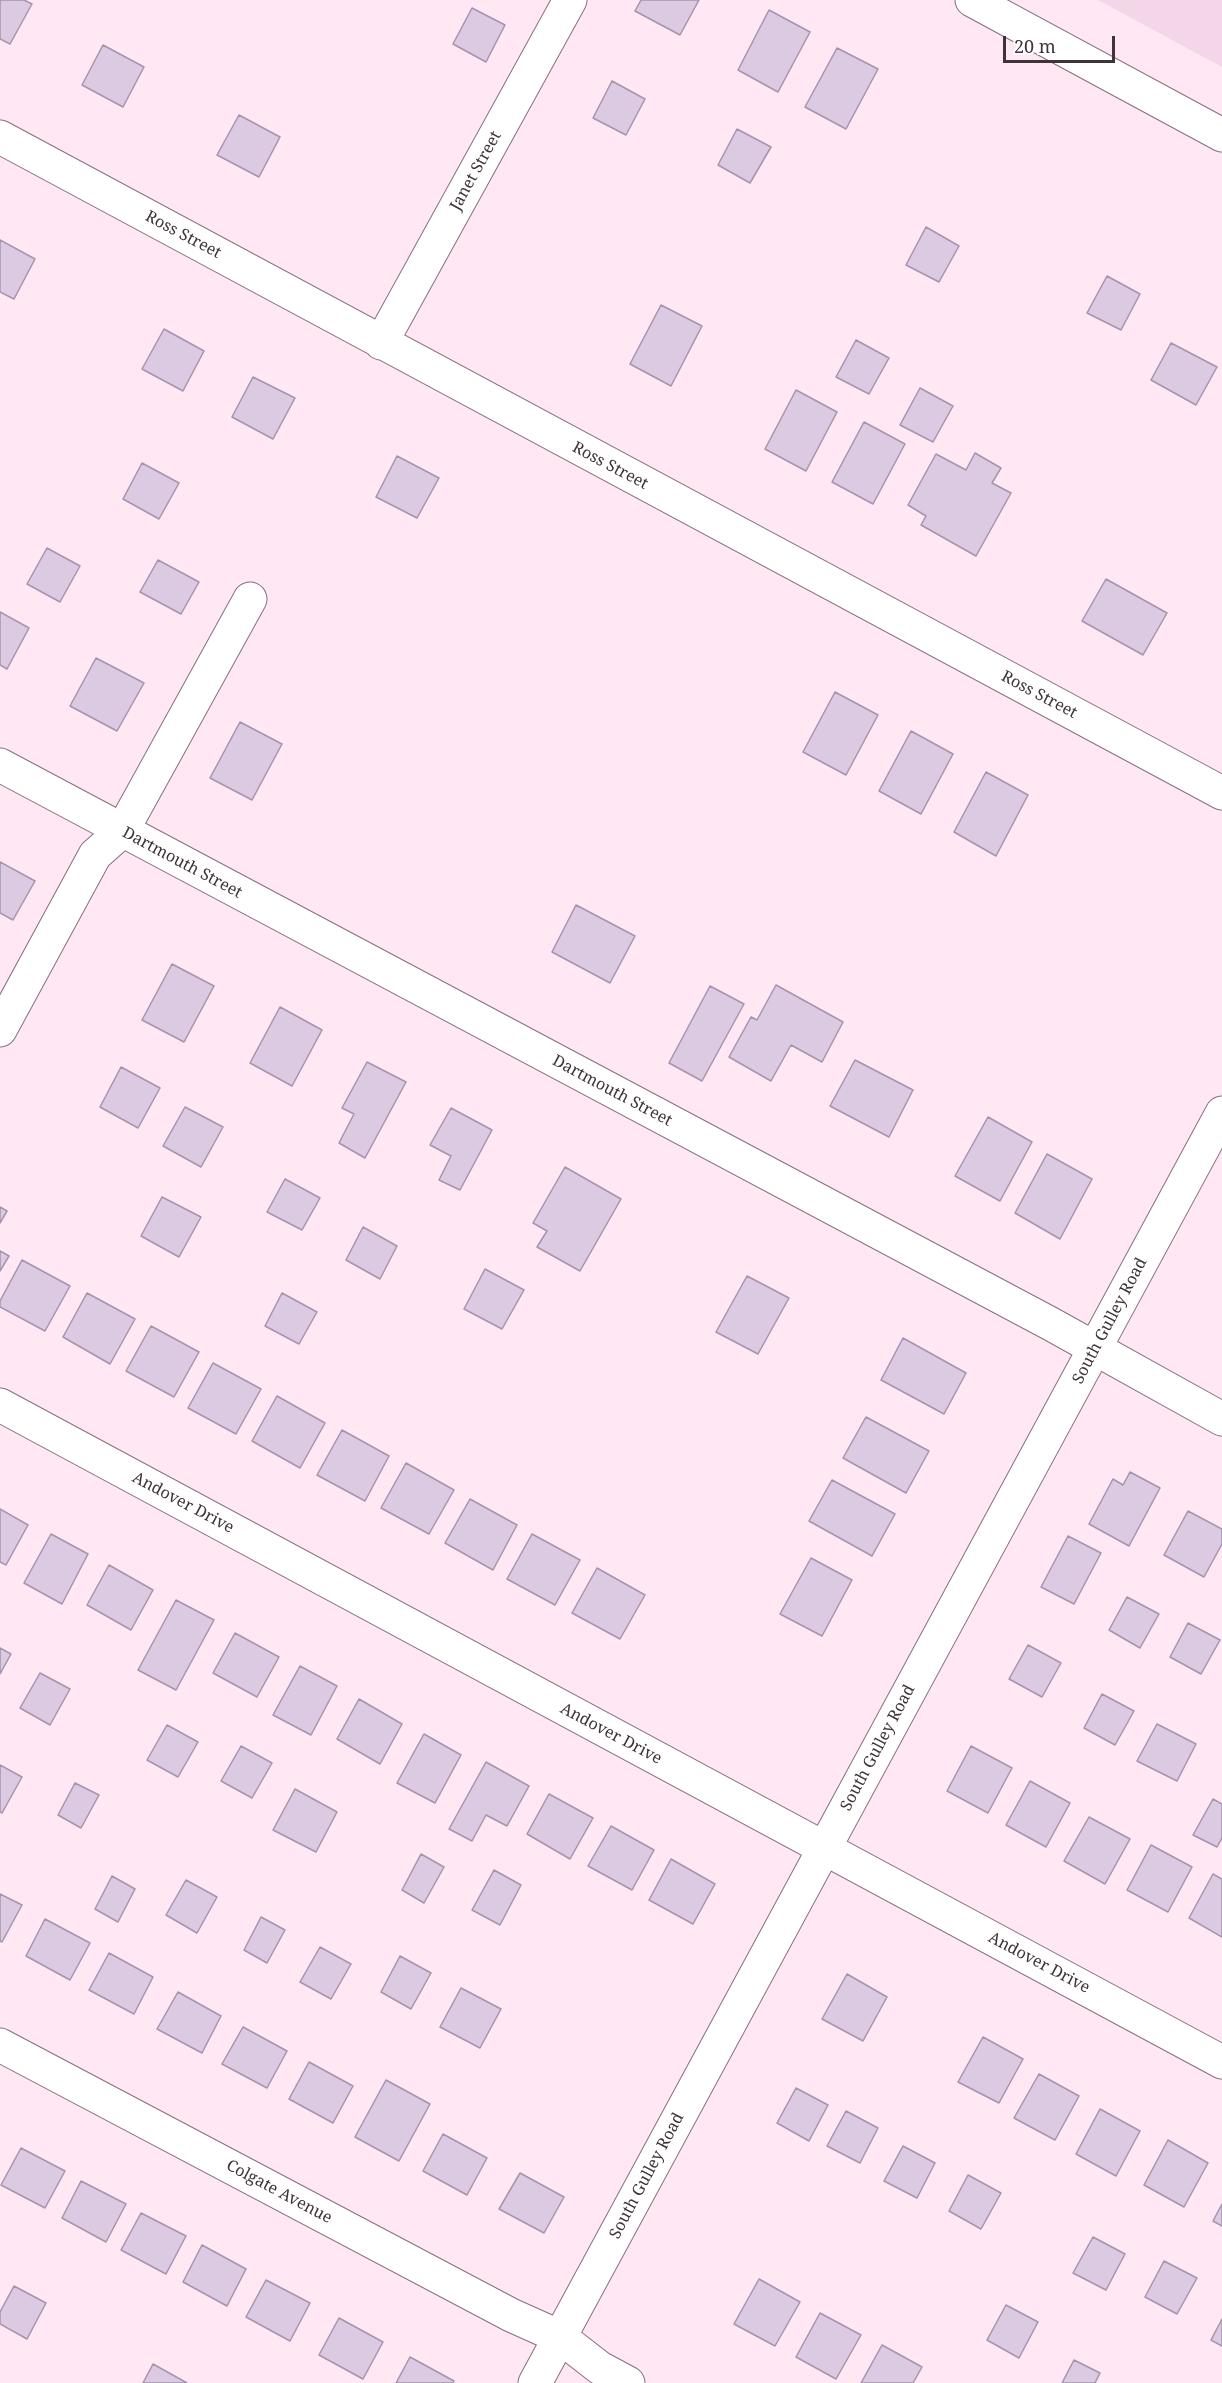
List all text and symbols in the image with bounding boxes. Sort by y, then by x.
scale bar [1006,24,1118,62]
text: 20 m [1014,34,1056,58]
street label: Janet Street [446,128,506,214]
street label: Ross Street [142,207,224,263]
street label: Ross Street [569,438,651,494]
street label: Ross Street [998,667,1080,723]
street label: Dartmouth Street [119,823,245,903]
street label: Dartmouth Street [549,1051,675,1131]
street label: South Gulley Road [1069,1255,1151,1387]
street label: Andover Drive [129,1468,237,1538]
street label: South Gulley Road [837,1682,919,1814]
street label: Andover Drive [557,1699,665,1769]
street label: Andover Drive [985,1928,1093,1998]
street label: South Gulley Road [606,2110,688,2242]
street label: Colgate Avenue [223,2156,335,2228]

